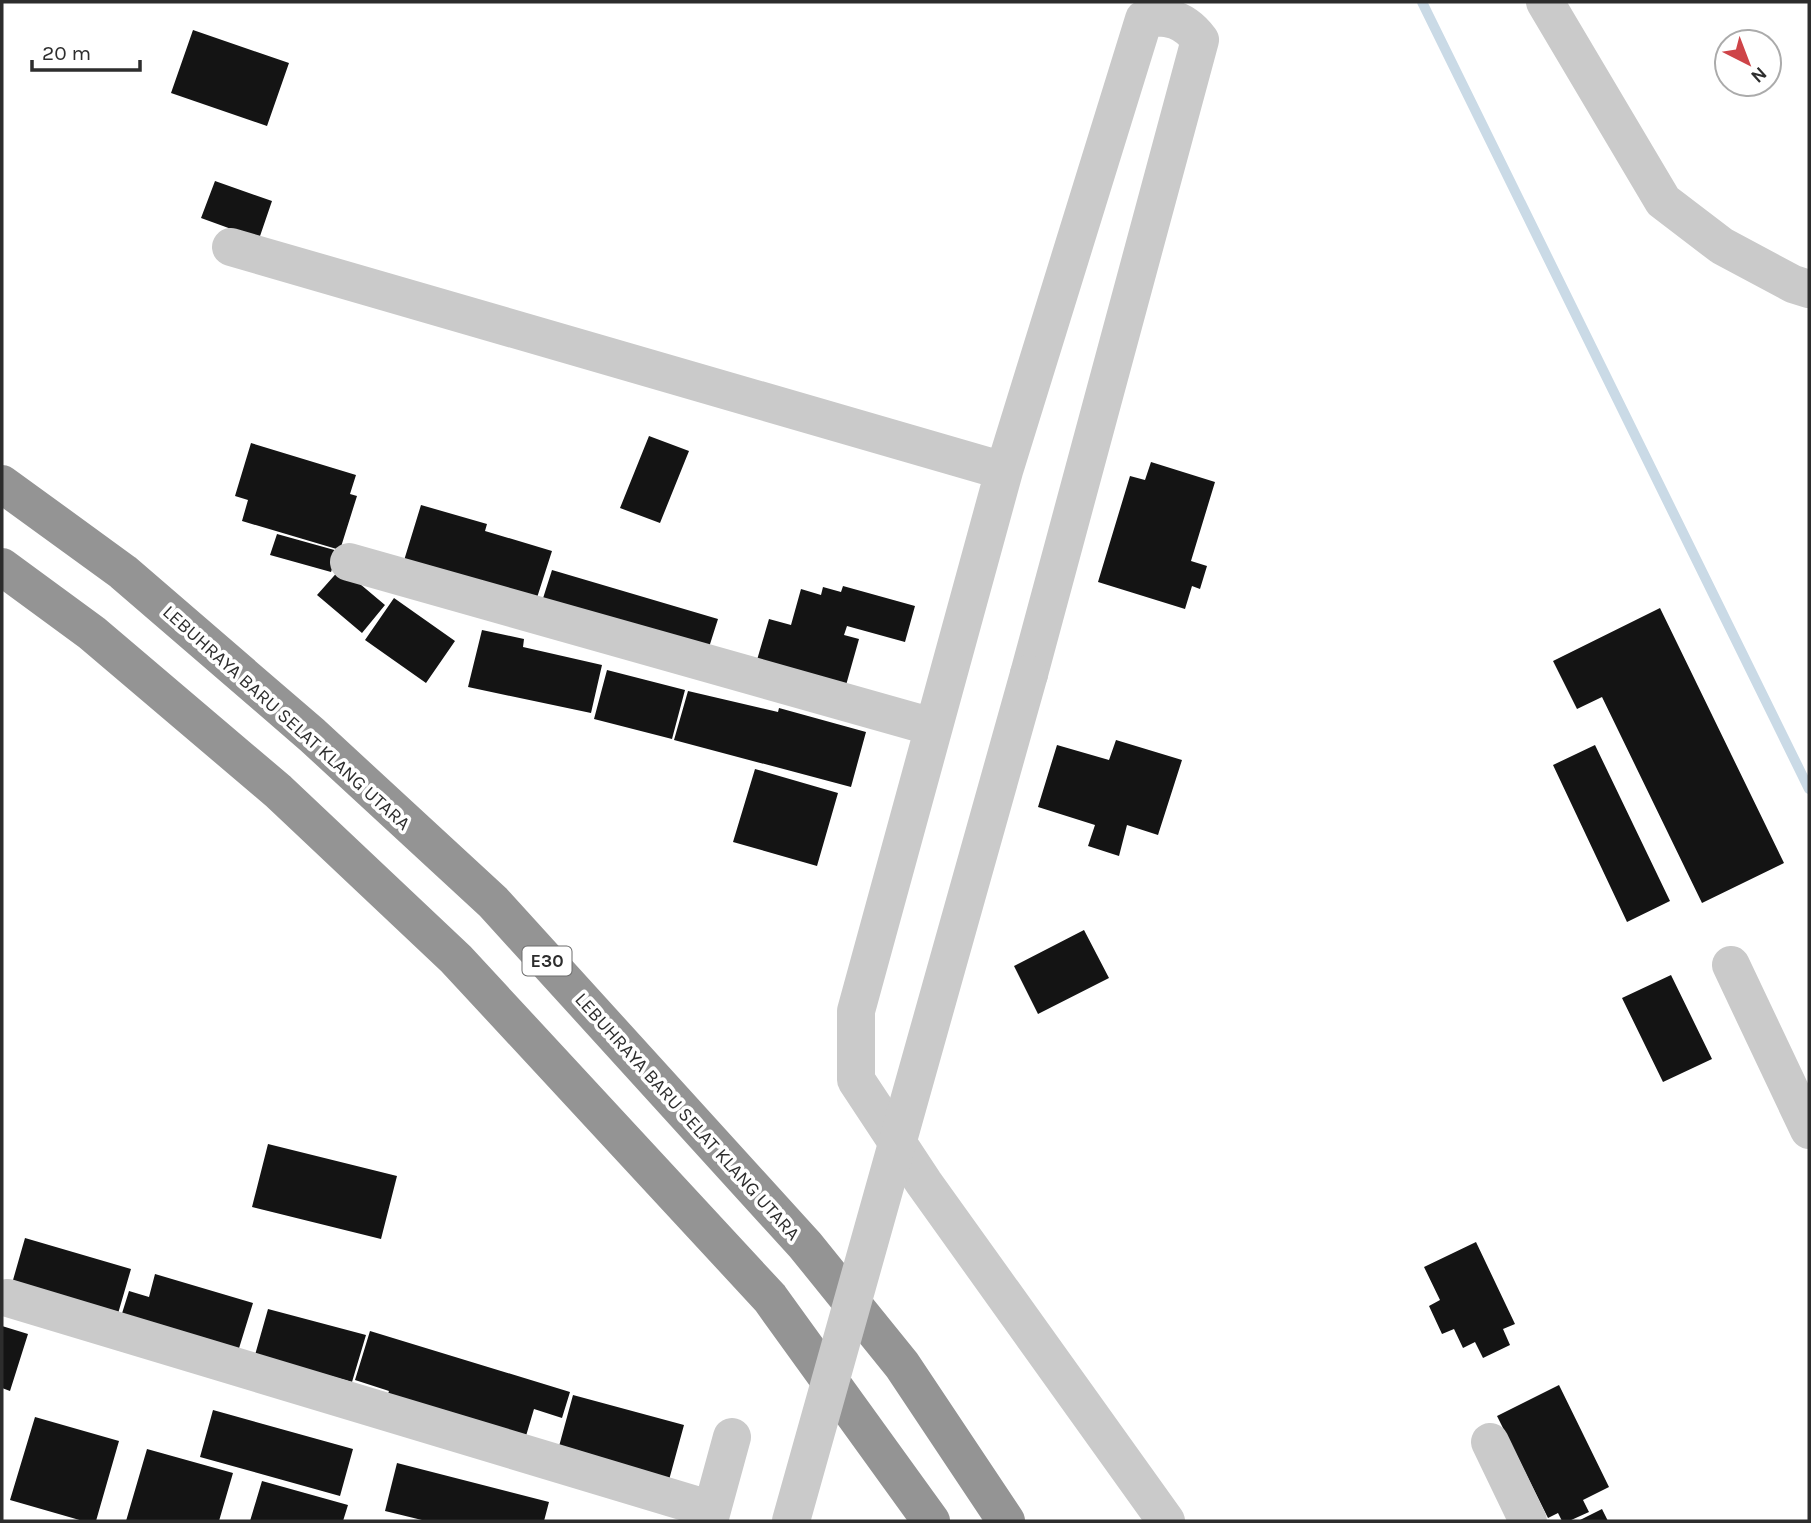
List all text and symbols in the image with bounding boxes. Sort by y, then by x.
scale bar [32,28,140,72]
north arrow [1713,28,1783,98]
text: 20 m [42,41,91,65]
text: N [1746,62,1771,88]
street label: LEBUHRAYA BARU SELAT KLANG UTARA [158,601,415,835]
road number: E30 [522,946,572,976]
street label: LEBUHRAYA BARU SELAT KLANG UTARA [570,988,804,1245]

